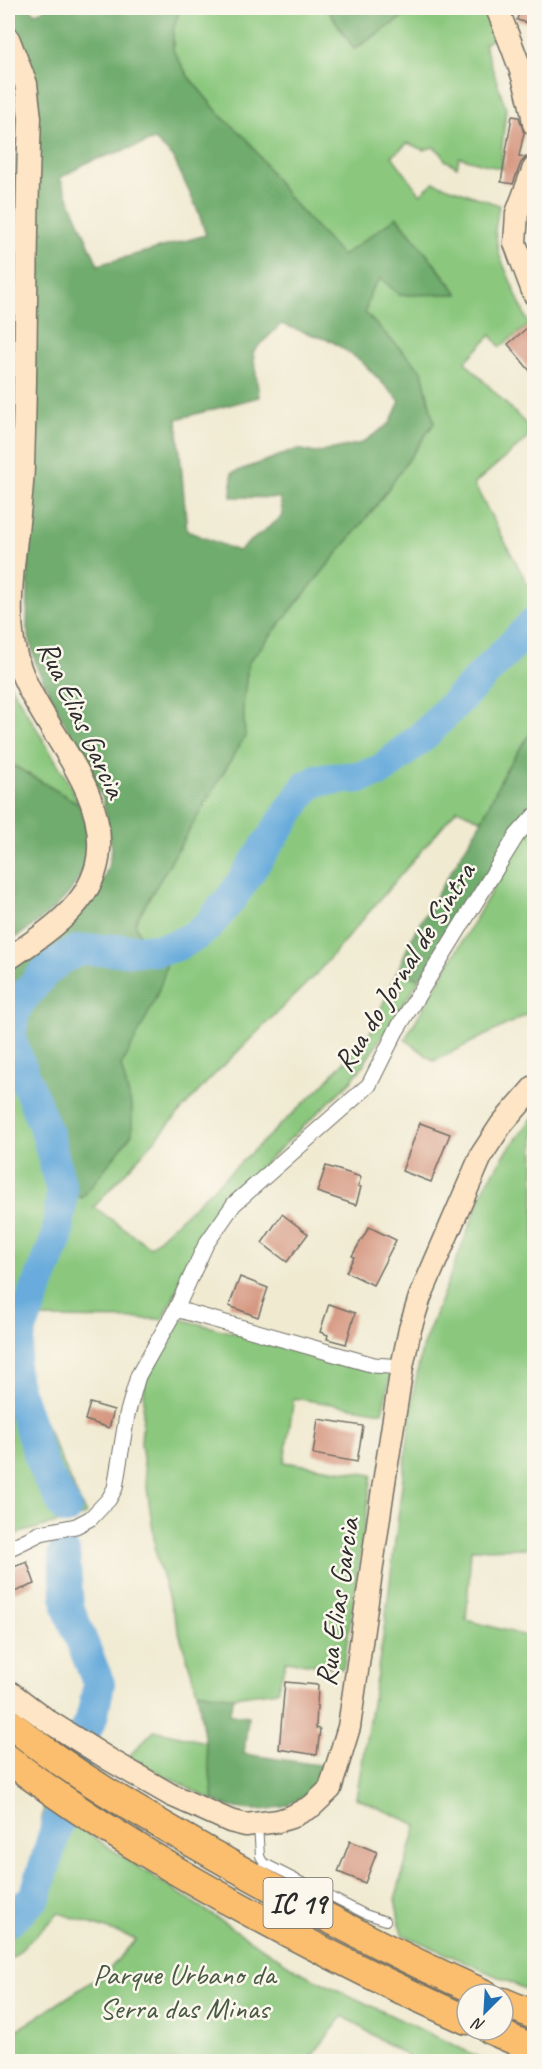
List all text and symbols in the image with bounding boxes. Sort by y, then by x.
street label: Rua Elias Garcia [29,634,136,806]
street label: Rua do Jornal de Sintra [324,854,485,1079]
street label: Rua Elias Garcia [306,1514,368,1689]
road number: IC 19 [264,1878,332,1928]
park label: Parque Urbano da Serra das Minas [93,1955,278,2027]
north arrow [455,1982,515,2042]
text: N [468,2012,488,2036]

